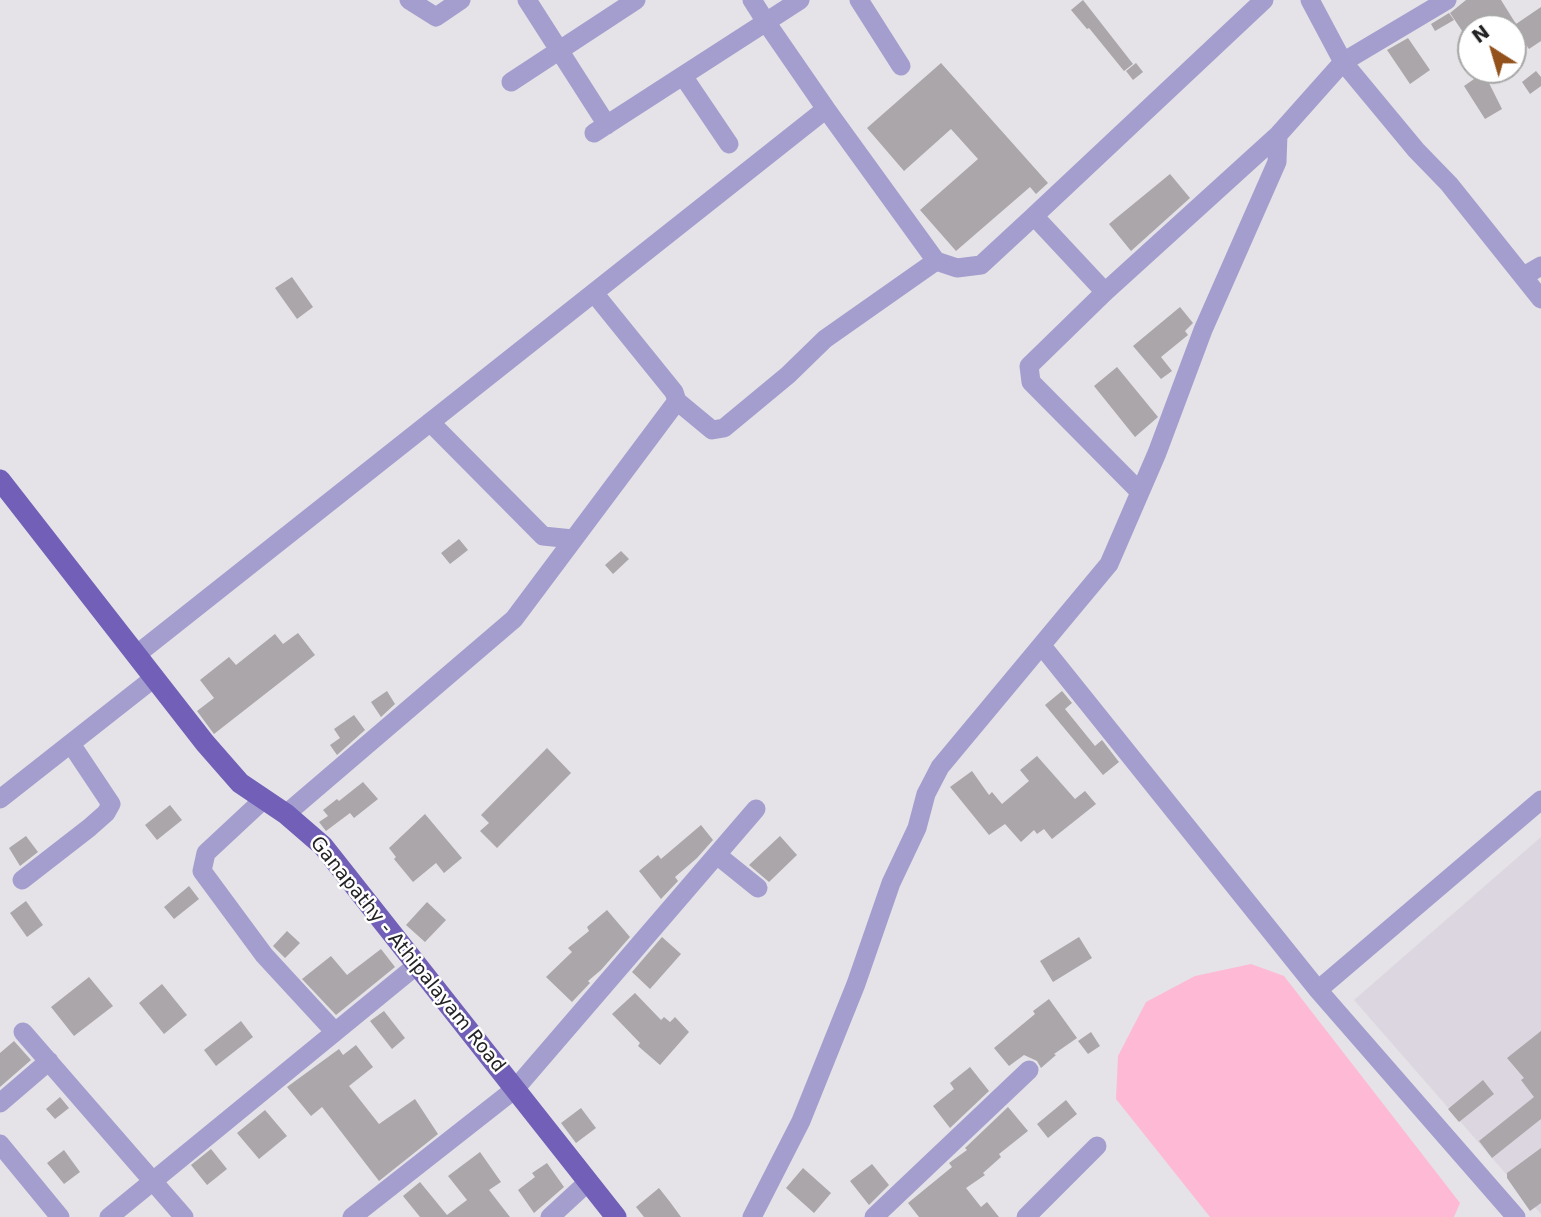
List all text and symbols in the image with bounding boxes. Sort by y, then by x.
north arrow [1457,14,1527,84]
text: N [1468,20,1494,47]
street label: Ganapathy - Athipalayam Road [305,833,509,1077]

